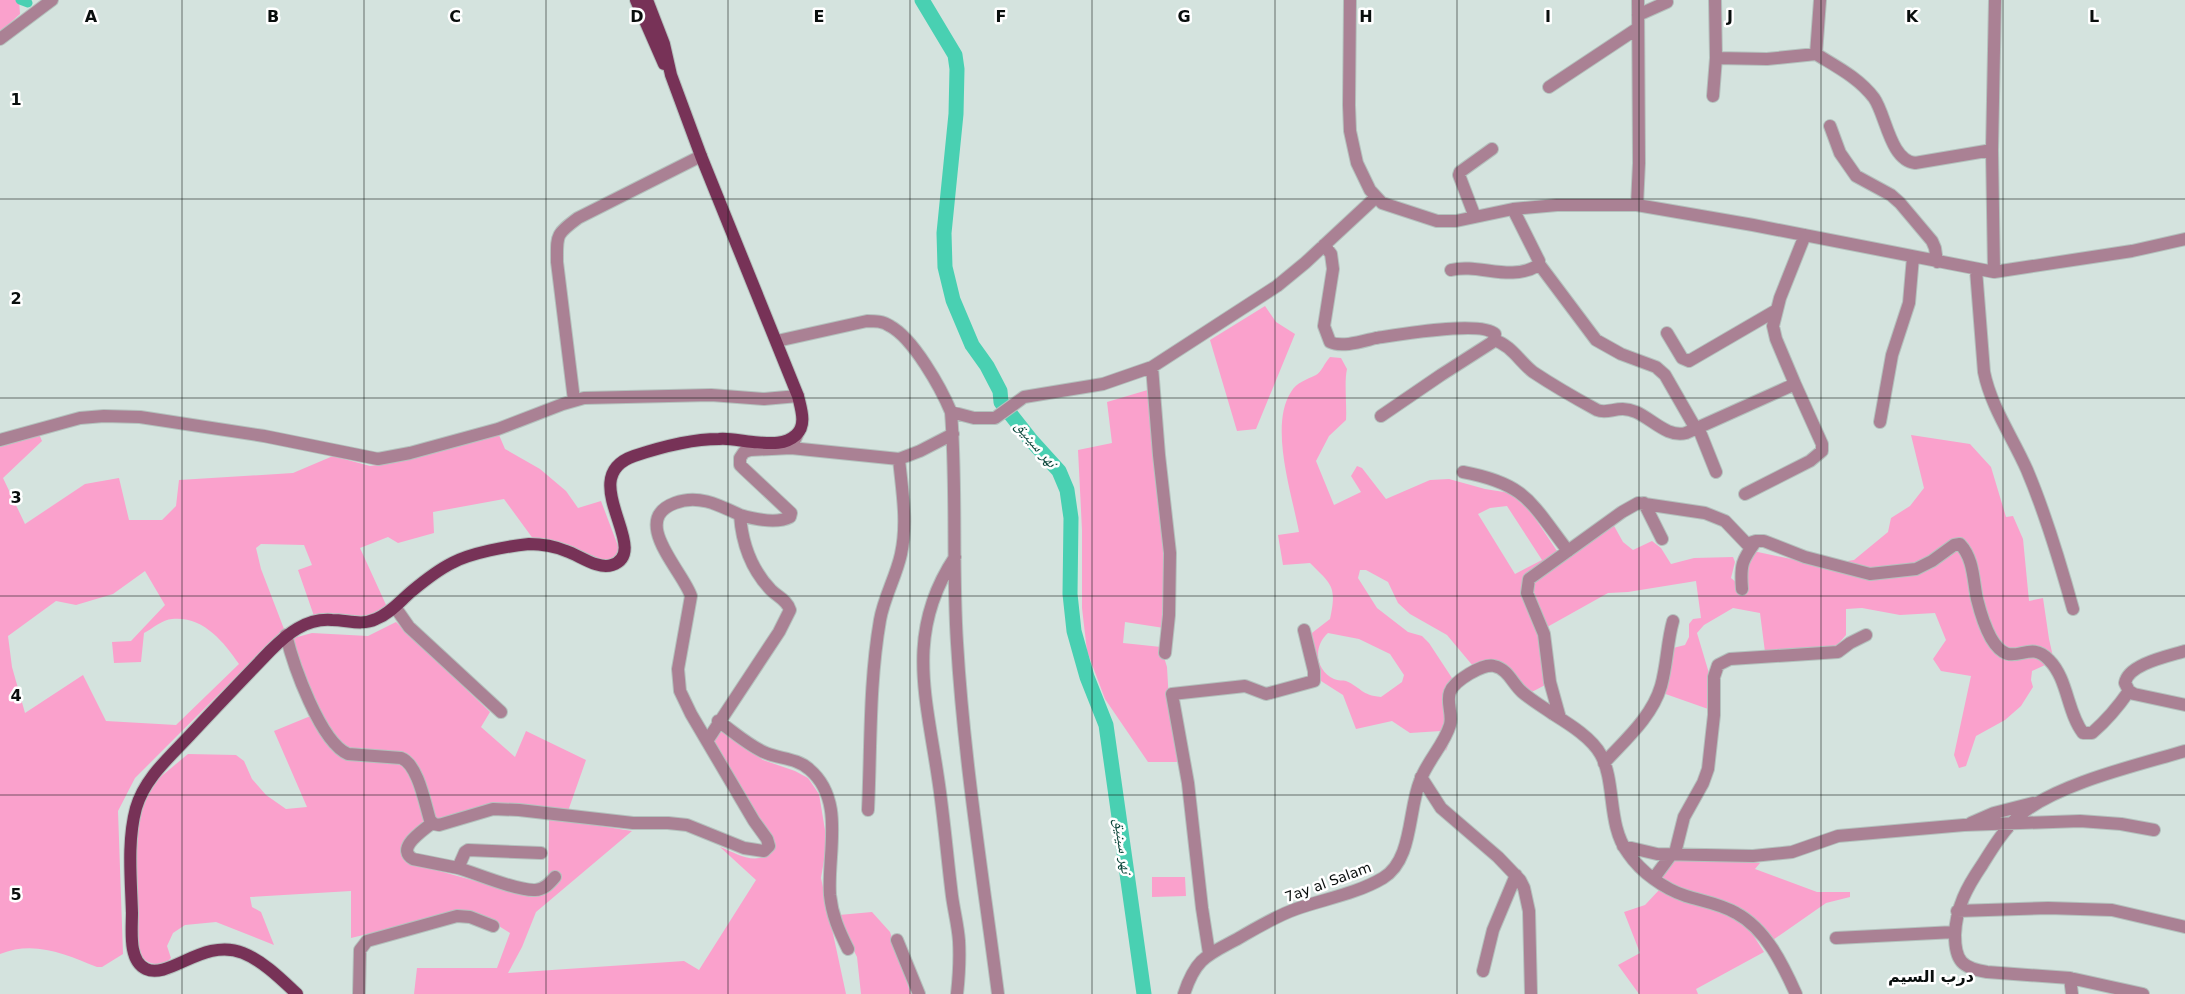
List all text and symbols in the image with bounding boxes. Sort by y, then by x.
text: A [85,7,98,26]
text: B [267,7,279,26]
text: C [449,7,461,26]
text: D [630,7,644,26]
text: E [814,7,824,26]
text: F [996,7,1006,26]
text: G [1177,7,1191,26]
text: H [1359,7,1373,26]
text: I [1545,7,1551,26]
text: J [1726,7,1733,26]
text: K [1906,7,1919,26]
text: L [2089,7,2099,26]
text: 1 [10,90,22,109]
text: 2 [10,289,22,308]
water label: نهر سينيق [1011,417,1063,473]
text: 3 [10,488,22,507]
text: 4 [10,686,22,705]
water label: نهر سينيق [1110,817,1136,877]
street label: 7ay al Salam [1283,859,1373,905]
text: 5 [10,885,22,904]
district label: درب السيم [1888,967,1974,986]

